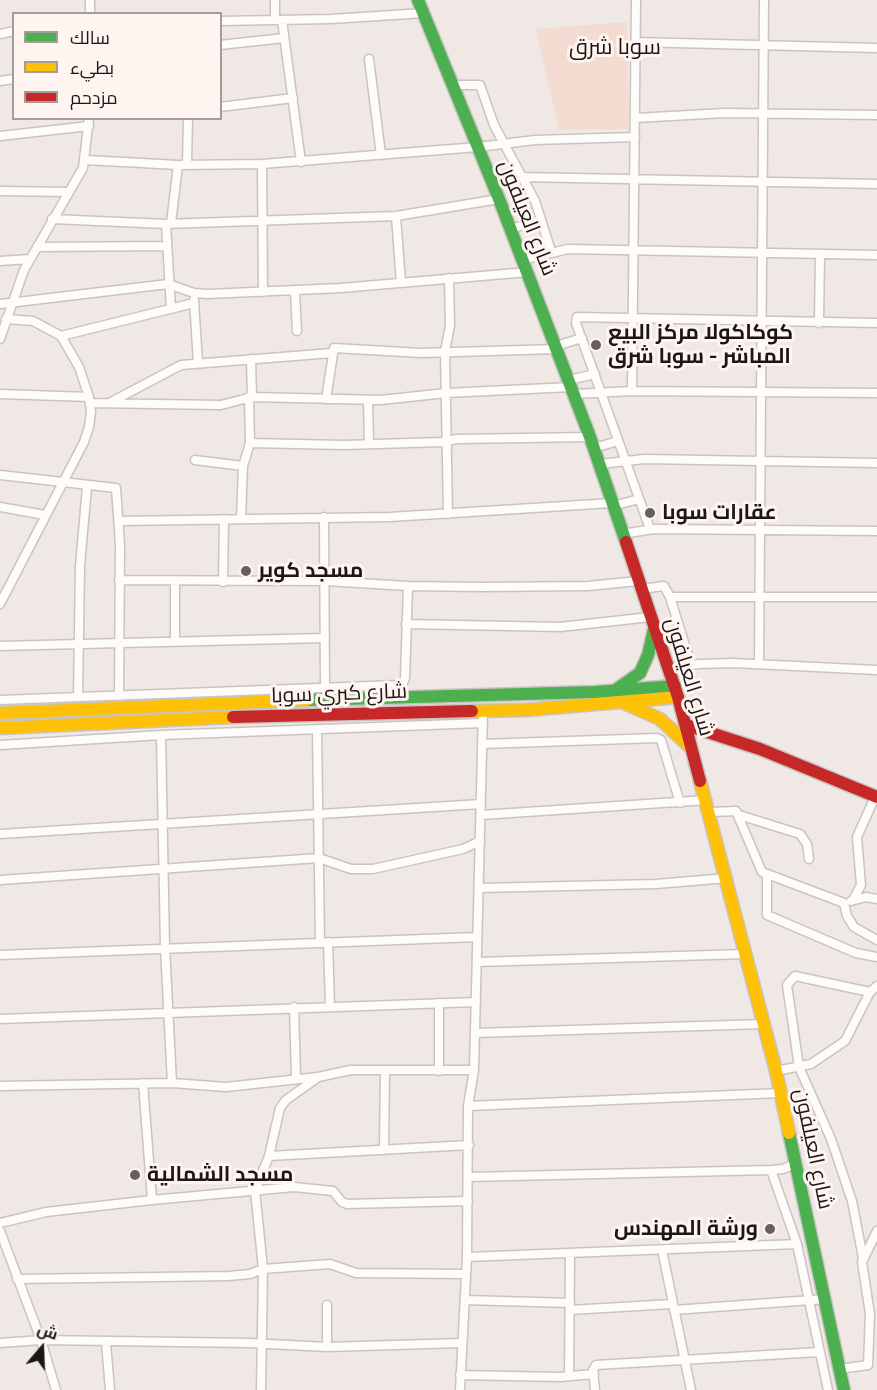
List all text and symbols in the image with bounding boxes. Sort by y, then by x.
legend [12,12,222,120]
text: سالك [70,26,110,49]
district label: سوبا شرق [569,35,661,61]
text: بطيء [70,56,114,79]
text: مزدحم [70,86,118,109]
street label: شارع العيلفون [492,156,562,280]
place label: كوكاكولا مركز البيع المباشر - سوبا شرق [608,320,793,370]
marker: كوكاكولا مركز البيع المباشر - سوبا شرق [589,338,603,352]
place label: عقارات سوبا [662,500,777,526]
marker: عقارات سوبا [643,506,657,520]
place label: مسجد كوير [258,558,363,584]
marker: مسجد كوير [239,564,253,578]
street label: شارع العيلفون [659,615,719,739]
street label: شارع كبري سوبا [271,679,407,709]
street label: شارع العيلفون [788,1086,838,1212]
place label: مسجد الشمالية [147,1162,293,1188]
marker: مسجد الشمالية [128,1168,142,1182]
place label: ورشة المهندس [614,1216,758,1242]
marker: ورشة المهندس [763,1222,777,1236]
north arrow [12,1318,72,1378]
text: ش [35,1318,61,1344]

